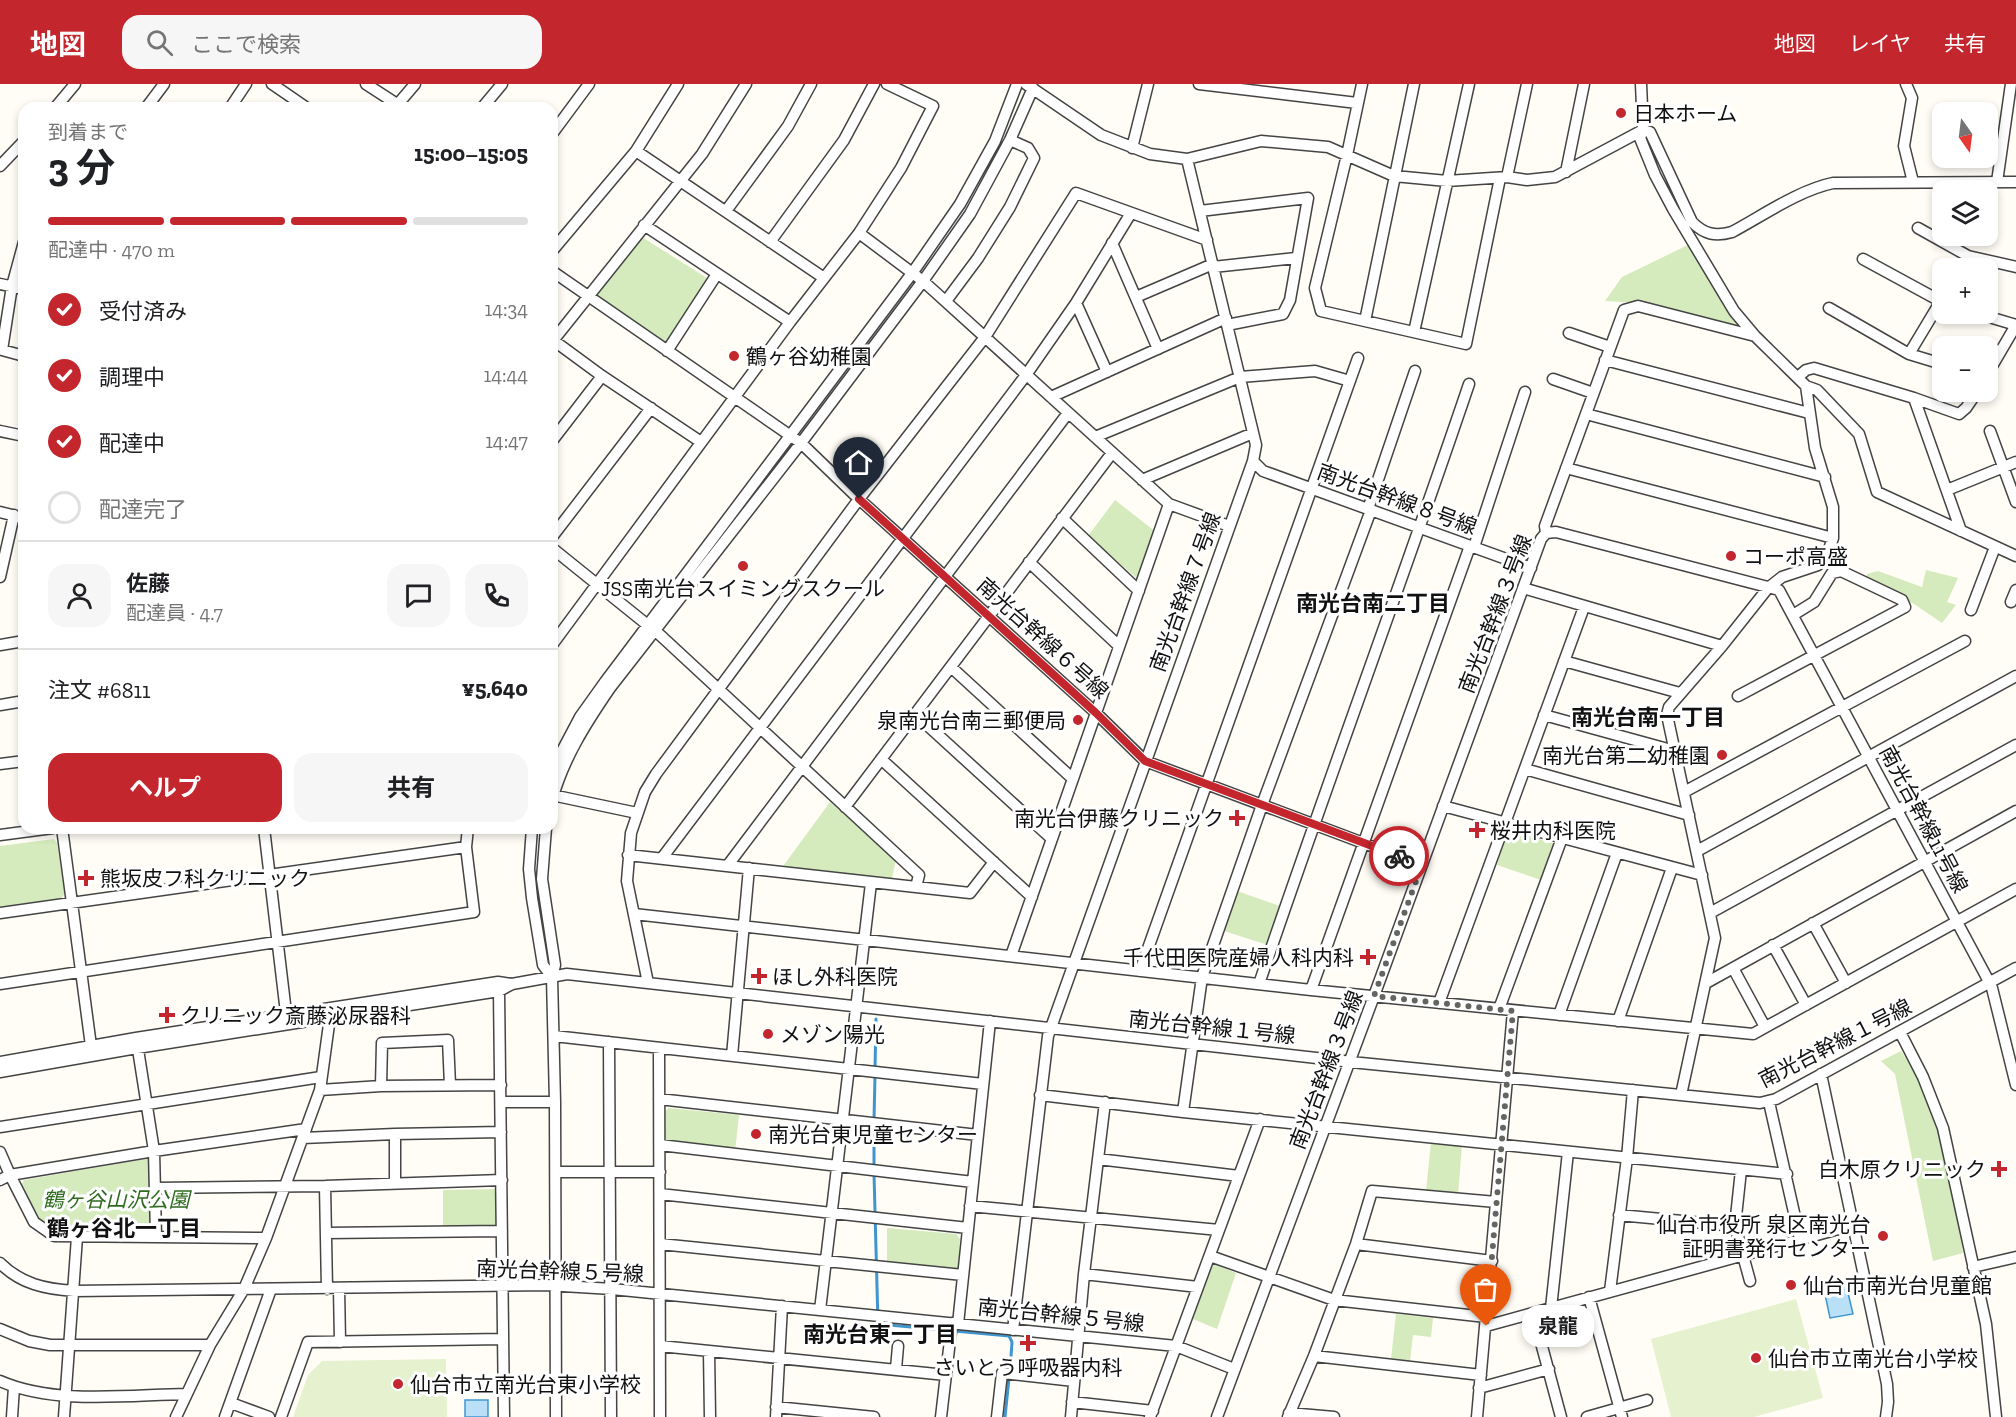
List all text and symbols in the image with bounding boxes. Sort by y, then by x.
search box [122,15,542,69]
icon: search [143,26,176,59]
text: 地図 [30,28,86,61]
text: ここで検索 [191,31,301,58]
text: 地図 [1774,31,1816,56]
text: レイヤ [1849,31,1911,56]
text: 共有 [1944,31,1986,56]
place label: 日本ホーム [1633,101,1737,126]
north arrow [1932,102,1998,168]
map controls [1932,102,1998,402]
marker: 日本ホーム [1614,106,1628,120]
text: 到着まで [48,120,128,144]
text: 15:00–15:05 [414,140,528,167]
text: 3 分 [48,144,115,191]
button: layers [1932,180,1998,246]
text: 配達中 · 470 m [48,238,175,262]
button: + [1932,258,1998,324]
icon: check [48,293,81,326]
text: 14:34 [484,297,528,321]
text: 受付済み [99,298,187,325]
button: − [1932,336,1998,402]
place label: 鶴ヶ谷幼稚園 [746,344,872,369]
marker: 鶴ヶ谷幼稚園 [727,349,741,363]
icon: check [48,359,81,392]
text: 14:44 [483,363,528,387]
text: 調理中 [99,364,165,391]
icon: check [48,425,81,458]
text: 14:47 [485,429,528,453]
text: 配達中 [99,430,165,457]
pin [833,437,884,499]
icon: home [842,446,875,479]
street label: 南光台幹線８号線 [1314,459,1480,539]
text: 配達完了 [99,496,187,523]
street label: 南光台幹線７号線 [1145,509,1225,675]
street label: 南光台幹線３号線 [1453,531,1537,697]
place label: コーポ高盛 [1743,544,1848,569]
marker: コーポ高盛 [1724,549,1738,563]
marker: JSS南光台スイミングスクール [736,559,750,573]
button: person [48,564,111,627]
button: chat [387,564,450,627]
button: phone [465,564,528,627]
text: 佐藤 [126,570,170,597]
street label: 南光台幹線６号線 [972,573,1114,703]
place label: JSS南光台スイミングスクール [601,576,885,601]
district label: 南光台南二丁目 [1296,590,1450,617]
text: 配達員 · 4.7 [126,601,223,625]
text: ¥5,640 [462,675,528,702]
text: 注文 #6811 [48,677,150,704]
district label: 南光台南一丁目 [1571,704,1725,731]
place label: 泉南光台南三郵便局 [877,708,1066,733]
marker: 泉南光台南三郵便局 [1071,713,1085,727]
street label: 南光台幹線11号線 [1875,741,1973,897]
place label: 南光台第二幼稚園 [1542,743,1710,768]
marker: 南光台第二幼稚園 [1715,748,1729,762]
button: ヘルプ [48,753,282,822]
button: 共有 [294,753,528,822]
place label: 南光台伊藤クリニック [1014,806,1224,831]
marker: 南光台伊藤クリニック [1228,809,1246,827]
place label: 桜井内科医院 [1490,818,1616,843]
marker: 桜井内科医院 [1468,821,1486,839]
courier [1369,826,1429,886]
icon: bike [1383,840,1416,873]
place label: 熊坂皮フ科クリニック [100,866,310,891]
marker: 熊坂皮フ科クリニック [77,869,95,887]
place label: 千代田医院産婦人科内科 [1123,945,1354,970]
marker: 千代田医院産婦人科内科 [1359,948,1377,966]
place label: ほし外科医院 [772,964,898,989]
marker: ほし外科医院 [750,967,768,985]
street label: 南光台幹線３号線 [1284,987,1368,1153]
street label: 南光台幹線１号線 [1754,994,1916,1092]
place label: クリニック斎藤泌尿器科 [180,1003,411,1028]
marker: クリニック斎藤泌尿器科 [158,1006,176,1024]
street label: 南光台幹線１号線 [1127,1006,1297,1048]
place label: メゾン陽光 [780,1022,885,1047]
marker: メゾン陽光 [761,1027,775,1041]
place label: 南光台東児童センター [768,1122,978,1147]
marker: 南光台東児童センター [749,1127,763,1141]
place label: 白木原クリニック [1818,1157,1986,1182]
marker: 白木原クリニック [1990,1160,2008,1178]
park label: 鶴ヶ谷山沢公園 [43,1187,192,1212]
place label: 仙台市役所 泉区南光台 証明書発行センター [1656,1212,1871,1261]
district label: 鶴ヶ谷北一丁目 [47,1215,201,1242]
marker: 仙台市役所 泉区南光台 証明書発行センター [1876,1229,1890,1243]
street label: 南光台幹線５号線 [476,1256,644,1286]
pin [1460,1264,1511,1326]
icon: bag [1469,1273,1502,1306]
place label: 仙台市南光台児童館 [1803,1273,1992,1298]
marker: 仙台市南光台児童館 [1784,1278,1798,1292]
street label: 南光台幹線５号線 [976,1294,1146,1336]
callout: 泉龍 [1522,1305,1594,1347]
text: 泉龍 [1538,1314,1578,1338]
district label: 南光台東一丁目 [803,1321,957,1348]
marker: さいとう呼吸器内科 [1019,1334,1037,1352]
place label: 仙台市立南光台小学校 [1768,1346,1978,1371]
marker: 仙台市立南光台小学校 [1749,1351,1763,1365]
place label: さいとう呼吸器内科 [934,1355,1123,1380]
place label: 仙台市立南光台東小学校 [410,1372,641,1397]
marker: 仙台市立南光台東小学校 [391,1377,405,1391]

